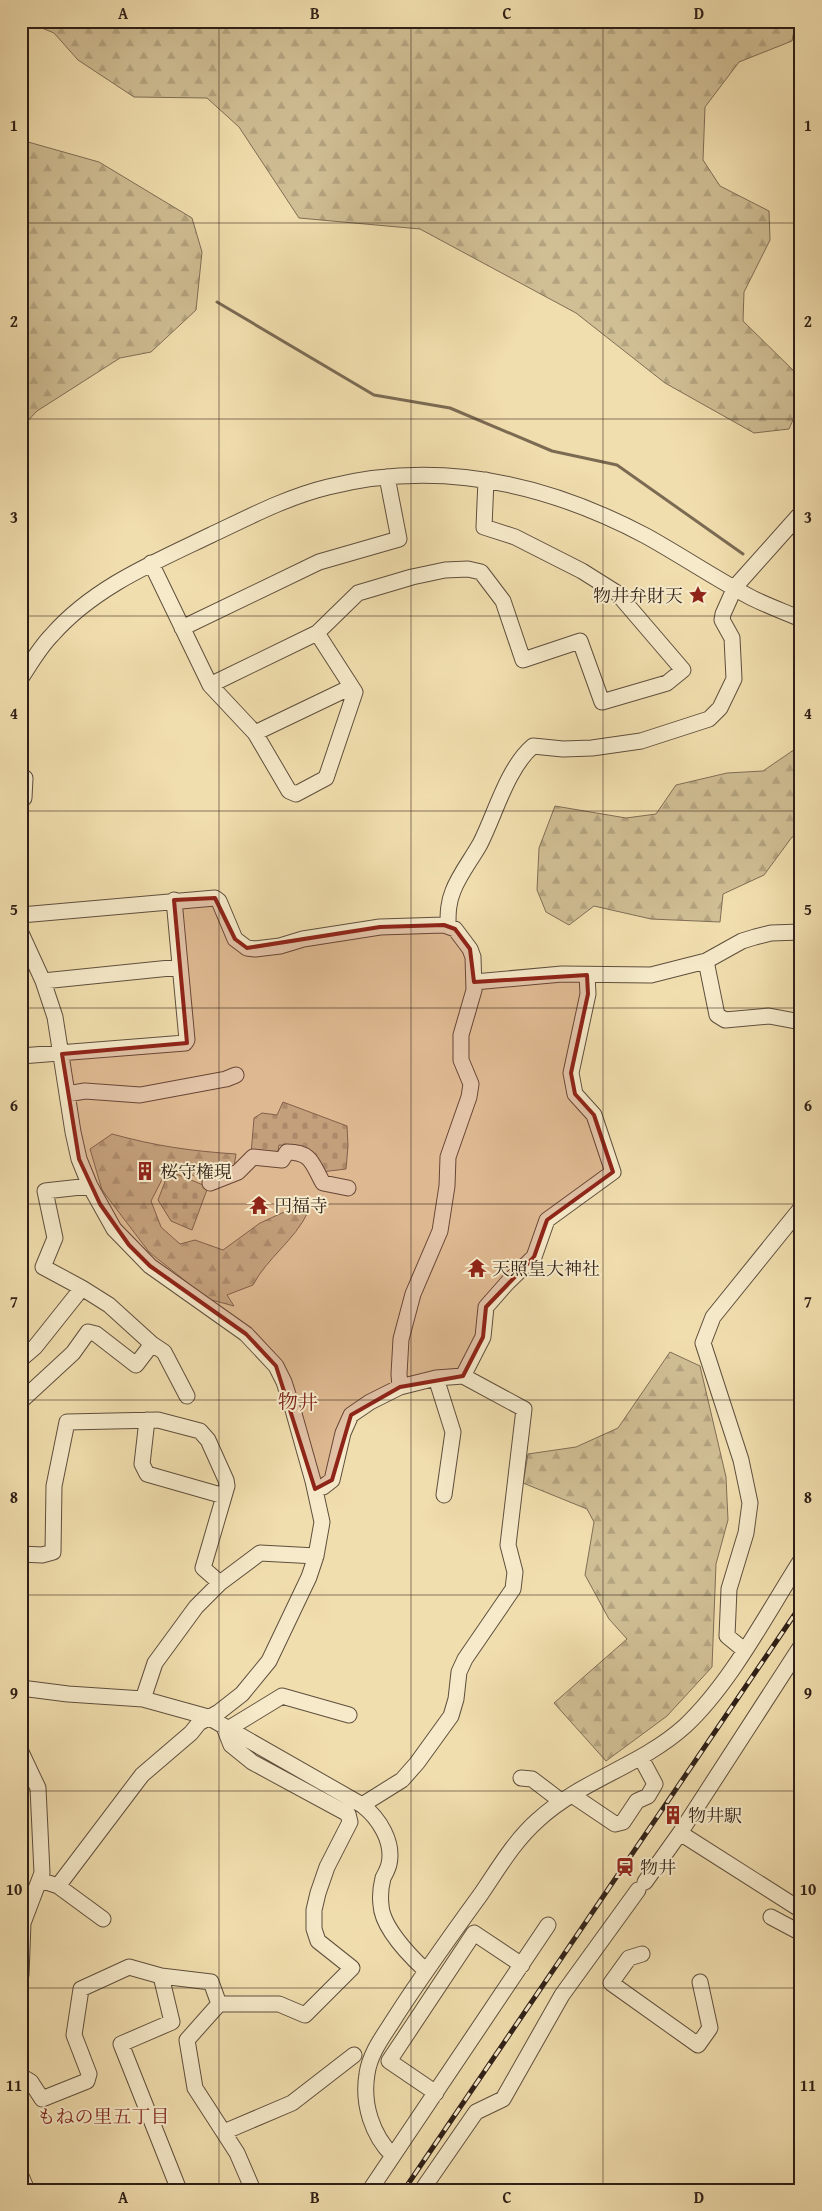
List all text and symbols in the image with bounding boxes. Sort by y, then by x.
text: A [118,1,129,25]
text: B [310,1,320,25]
text: C [502,1,512,25]
text: D [694,1,704,25]
text: 1 [10,113,18,137]
text: 1 [804,113,812,137]
text: 2 [10,309,18,333]
text: 2 [804,309,812,333]
text: 3 [10,505,18,529]
text: 3 [804,505,812,529]
place label: 物井弁財天 [593,582,683,609]
place icon: 物井弁財天 [687,584,709,606]
text: 4 [10,701,18,725]
text: 4 [804,701,812,725]
text: 5 [10,897,18,921]
text: 5 [804,897,812,921]
text: 6 [10,1093,18,1117]
text: 6 [804,1093,812,1117]
place label: 桜守権現 [160,1158,232,1185]
building icon: 桜守権現 [134,1160,156,1182]
place label: 円福寺 [274,1192,328,1219]
temple icon: 円福寺 [248,1194,270,1216]
place label: 天照皇大神社 [492,1255,600,1282]
temple icon: 天照皇大神社 [466,1257,488,1279]
text: 7 [10,1289,18,1313]
text: 7 [804,1289,812,1313]
district label: 物井 [278,1387,318,1416]
text: 8 [10,1485,18,1509]
text: 8 [804,1485,812,1509]
text: 9 [10,1681,18,1705]
text: 9 [804,1681,812,1705]
place label: 物井駅 [688,1802,742,1829]
building icon: 物井駅 [662,1804,684,1826]
place label: 物井 [640,1854,676,1881]
station icon: 物井 [614,1856,636,1878]
text: 10 [6,1877,22,1901]
text: 10 [800,1877,816,1901]
text: 11 [6,2073,22,2097]
text: 11 [800,2073,816,2097]
district label: もねの里五丁目 [36,2102,170,2130]
text: A [118,2185,129,2209]
text: B [310,2185,320,2209]
text: C [502,2185,512,2209]
text: D [694,2185,704,2209]

